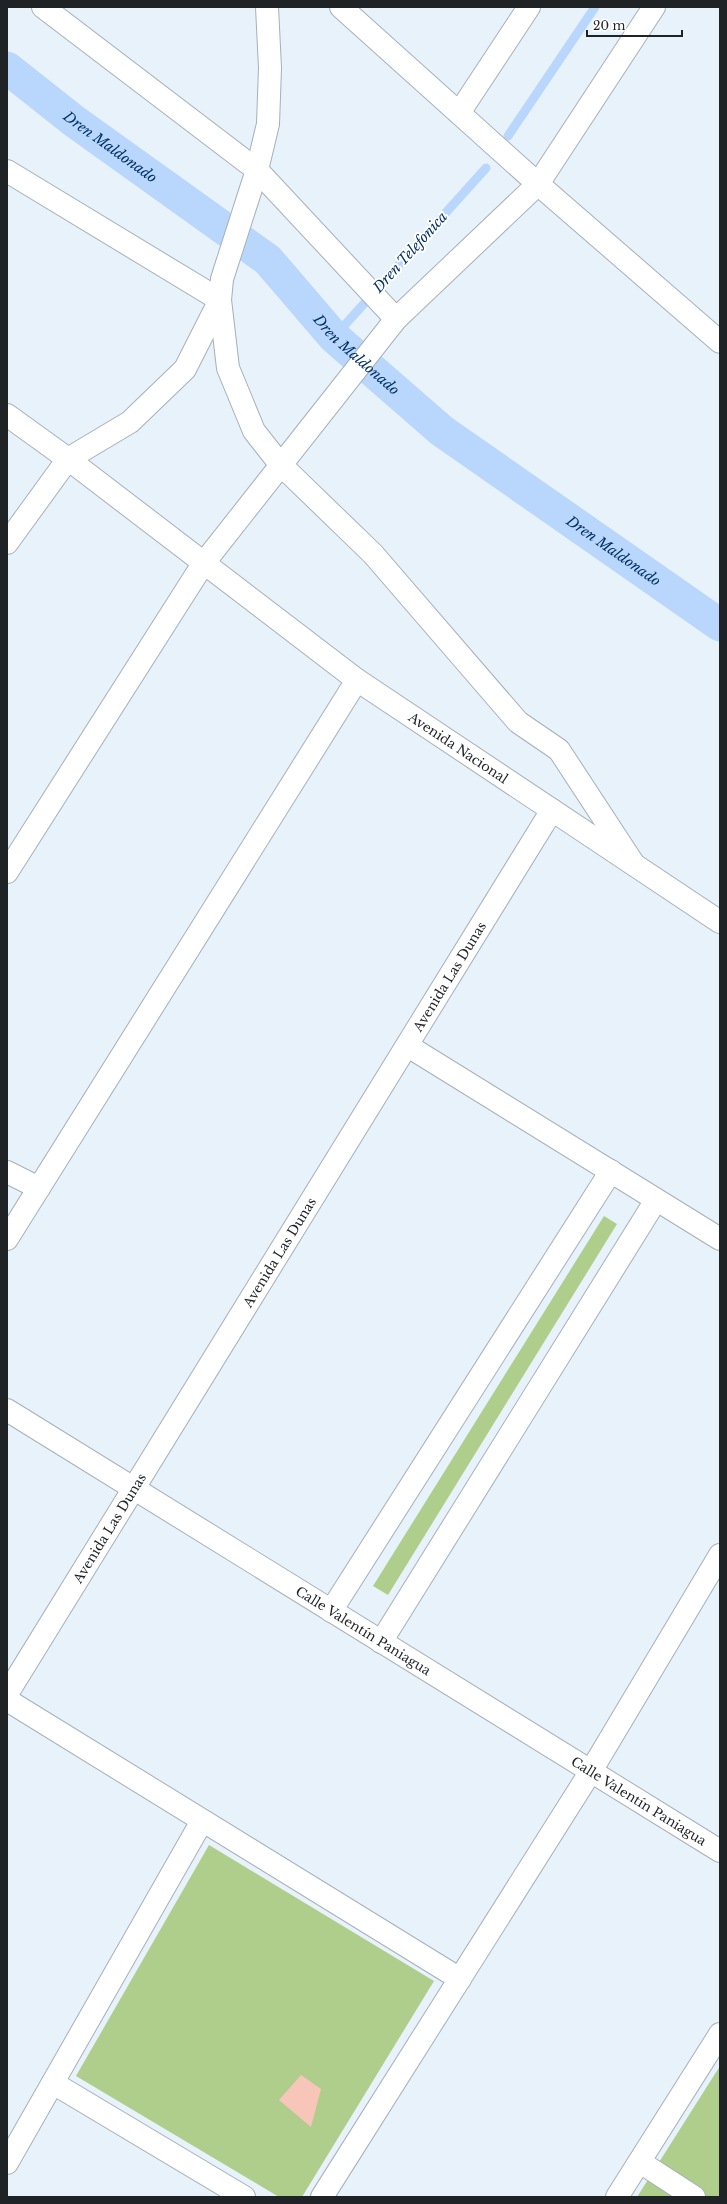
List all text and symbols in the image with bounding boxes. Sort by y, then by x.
scale bar [587,12,682,38]
text: 20 m [593,18,625,33]
water label: Dren Maldonado [59,107,161,187]
water label: Dren Telefonica [368,208,451,297]
water label: Dren Maldonado [309,310,403,399]
water label: Dren Maldonado [562,511,664,590]
street label: Avenida Nacional [405,708,512,787]
street label: Avenida Las Dunas [409,918,490,1035]
street label: Avenida Las Dunas [239,1194,320,1311]
street label: Avenida Las Dunas [69,1470,150,1587]
street label: Calle Valentín Paniagua [293,1582,435,1679]
street label: Calle Valentín Paniagua [568,1753,710,1850]

